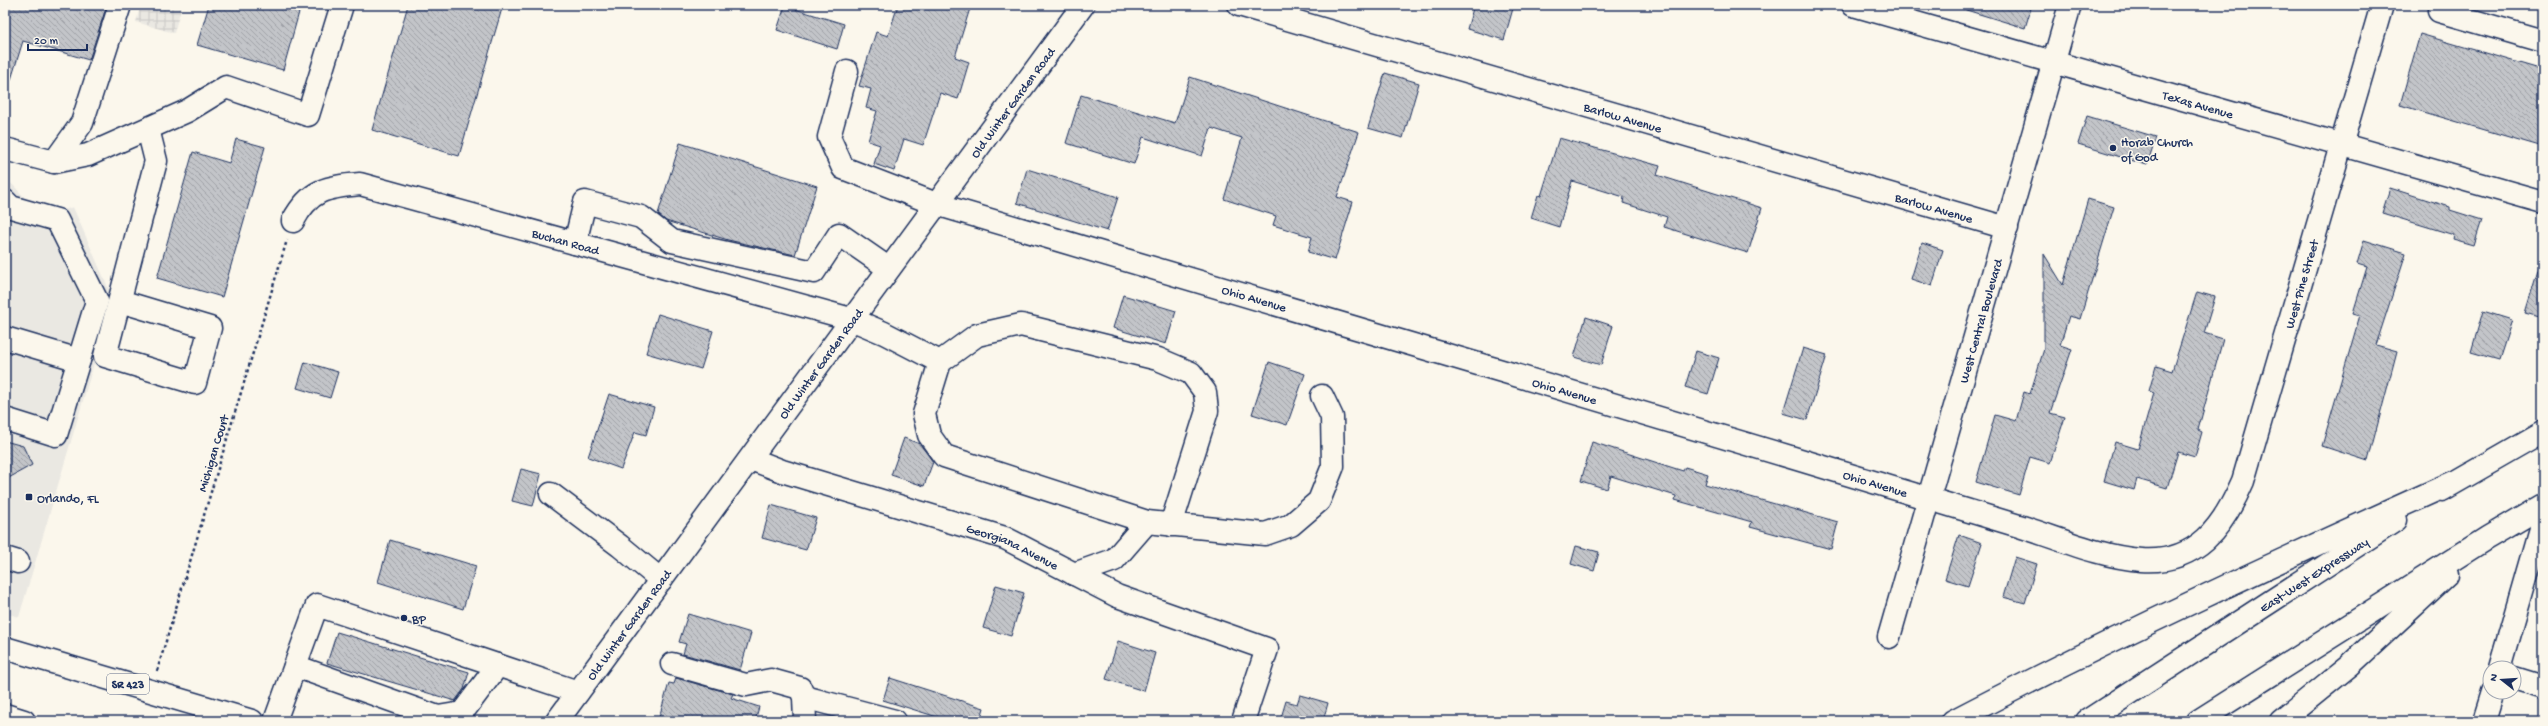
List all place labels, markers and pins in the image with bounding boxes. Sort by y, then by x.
place label: Horab Church of God [2121,136,2193,166]
marker: Horab Church of God [2108,143,2118,153]
marker: Orlando, FL [24,492,34,502]
place label: Orlando, FL [37,492,100,507]
marker: BP [399,613,409,623]
place label: BP [411,613,427,628]

